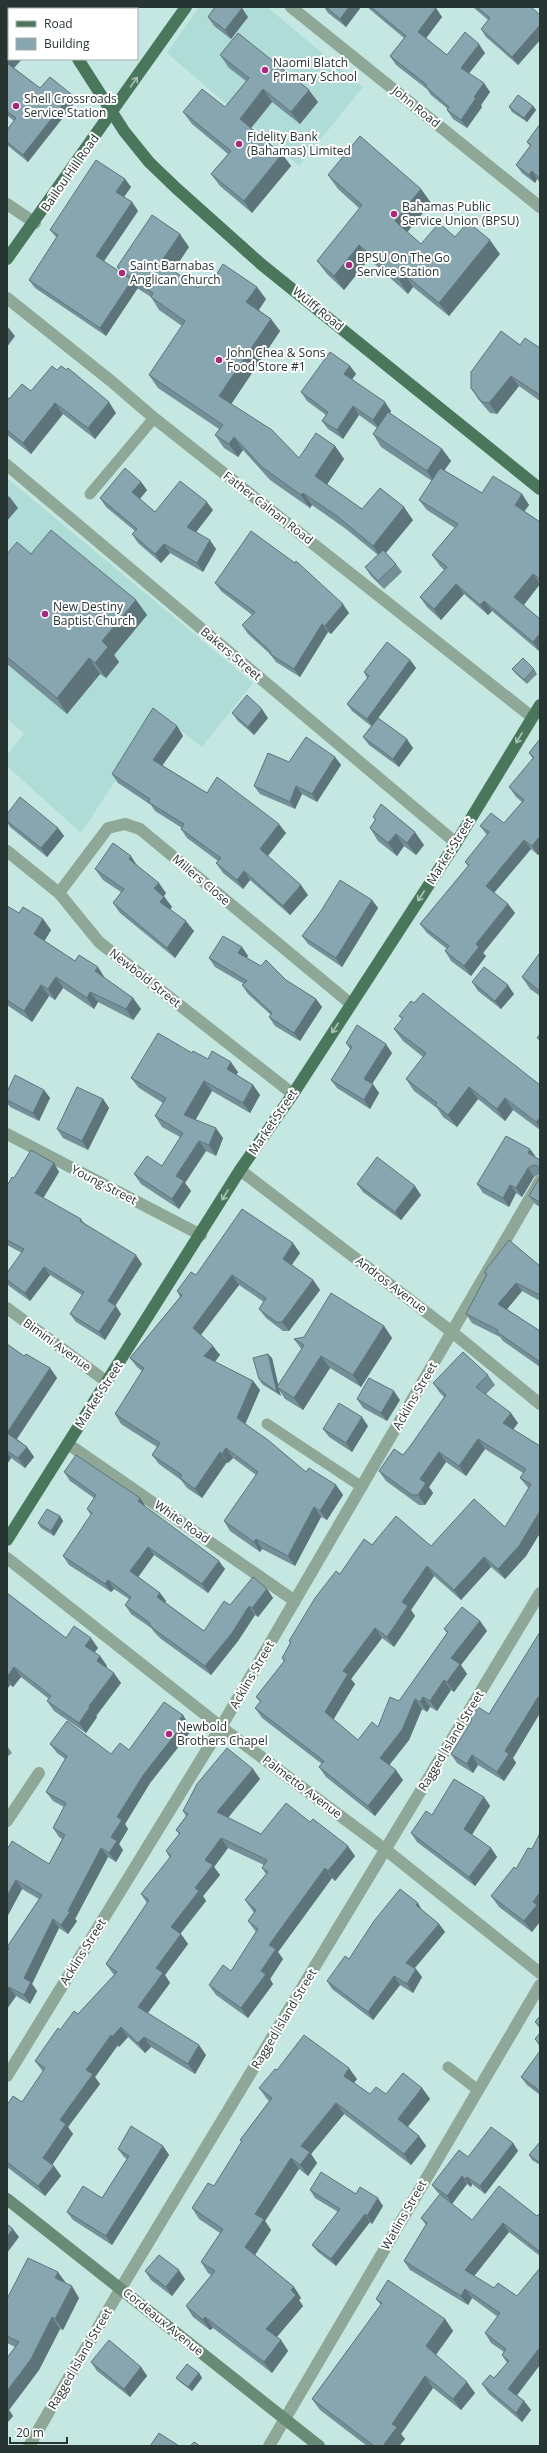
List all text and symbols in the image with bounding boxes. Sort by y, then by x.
legend [8,8,138,60]
text: Road [44,15,73,32]
text: Building [44,35,90,52]
place label: Naomi Blatch Primary School [273,54,357,85]
marker: Naomi Blatch Primary School [260,65,270,75]
one-way arrow [130,77,138,88]
street label: John Road [388,81,444,131]
place label: Shell Crossroads Service Station [24,90,117,121]
marker: Shell Crossroads Service Station [11,101,21,111]
place label: Fidelity Bank (Bahamas) Limited [247,128,351,159]
street label: Baillou Hill Road [37,131,103,215]
marker: Fidelity Bank (Bahamas) Limited [234,139,244,149]
place label: Bahamas Public Service Union (BPSU) [402,198,520,229]
marker: Bahamas Public Service Union (BPSU) [389,209,399,219]
place label: BPSU On The Go Service Station [357,249,450,280]
place label: Saint Barnabas Anglican Church [130,257,221,288]
marker: BPSU On The Go Service Station [344,260,354,270]
marker: Saint Barnabas Anglican Church [117,268,127,278]
street label: Wulff Road [289,283,347,335]
place label: John Chea & Sons Food Store #1 [226,344,326,375]
marker: John Chea & Sons Food Store #1 [214,355,224,365]
street label: Father Calnan Road [220,467,317,548]
place label: New Destiny Baptist Church [53,598,135,629]
marker: New Destiny Baptist Church [40,609,50,619]
street label: Bakers Street [197,623,265,684]
one-way arrow [515,732,523,743]
street label: Market Street [422,814,477,888]
street label: Millers Close [169,850,234,909]
one-way arrow [417,890,425,901]
street label: Newbold Street [106,944,185,1011]
one-way arrow [331,1023,339,1034]
street label: Market Street [244,1085,301,1158]
street label: Young Street [68,1161,140,1208]
one-way arrow [221,1189,229,1200]
street label: Andros Avenue [352,1252,431,1317]
street label: Bimini Avenue [20,1314,95,1375]
street label: Market Street [71,1358,126,1431]
street label: Acklins Street [388,1359,441,1433]
street label: White Road [151,1496,213,1547]
street label: Acklins Street [225,1638,278,1712]
street label: Ragged Island Street [414,1687,487,1794]
place label: Newbold Brothers Chapel [177,1718,268,1749]
marker: Newbold Brothers Chapel [164,1729,174,1739]
street label: Palmetto Avenue [259,1751,346,1822]
street label: Acklins Street [55,1915,110,1988]
street label: Ragged Island Street [247,1965,320,2072]
street label: Watlins Street [377,2177,430,2253]
street label: Cordeaux Avenue [120,2284,207,2360]
street label: Ragged Island Street [44,2305,116,2413]
scale bar [10,2419,67,2445]
text: 20 m [16,2424,44,2441]

